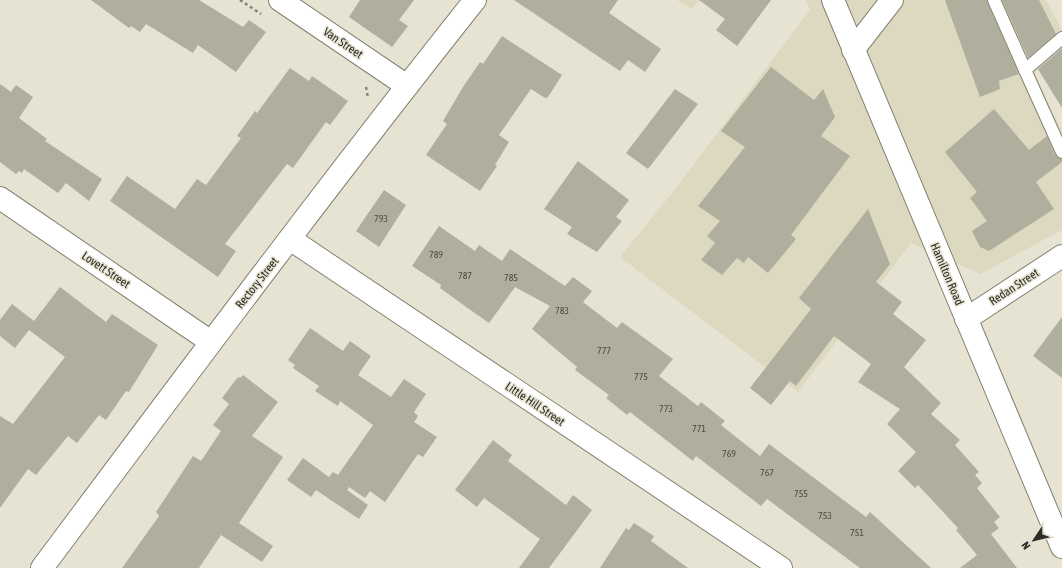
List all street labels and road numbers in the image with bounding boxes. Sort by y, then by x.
street label: Van Street [320,25,366,62]
street label: Hamilton Road [928,241,966,307]
street label: Lovett Street [79,249,133,292]
street label: Rectory Street [233,254,282,311]
street label: Redan Street [987,265,1042,308]
street label: Little Hill Street [503,379,568,429]

